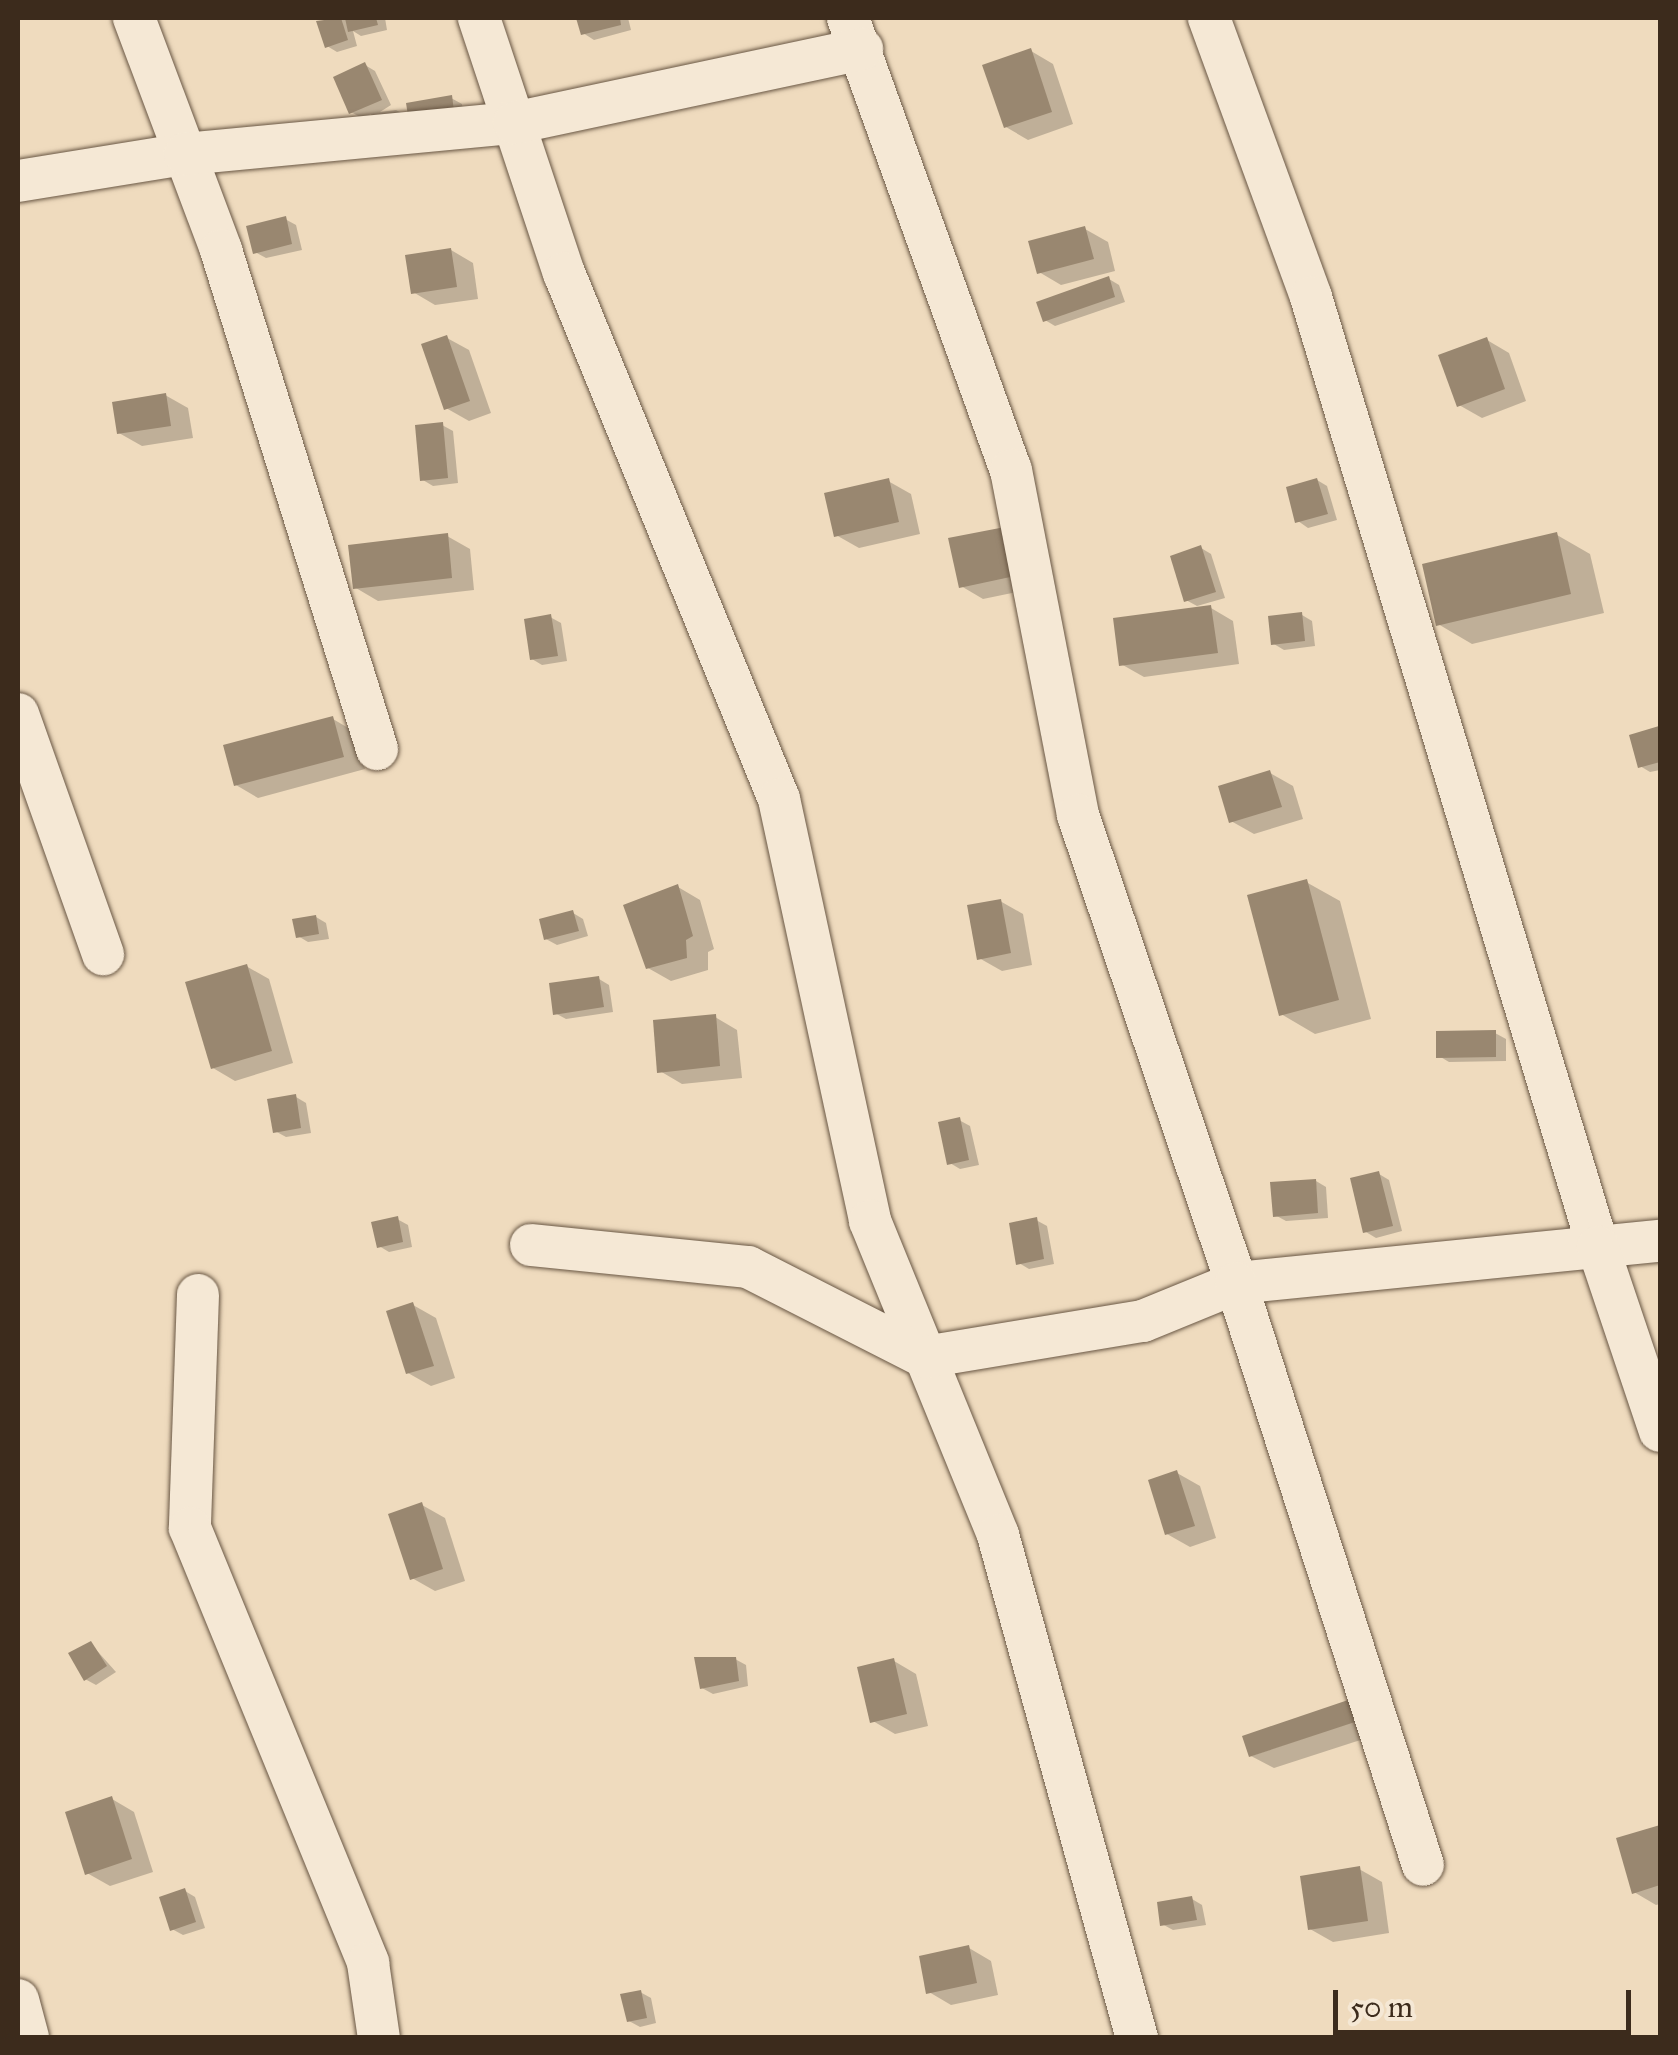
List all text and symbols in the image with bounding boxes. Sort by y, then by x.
scale bar [1338,1970,1636,2032]
text: 50 m [1350,1989,1413,2025]

